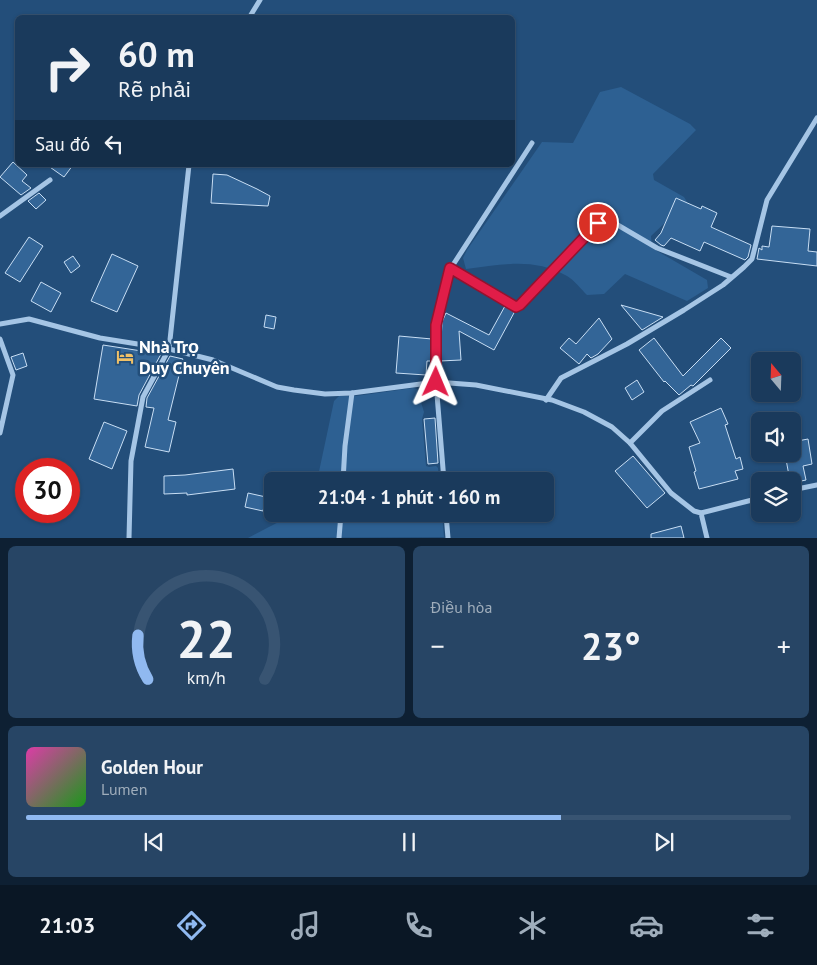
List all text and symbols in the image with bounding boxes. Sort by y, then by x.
text: 60 m [118,31,195,77]
icon: right [35,35,100,100]
text: Rẽ phải [118,75,191,103]
icon: left [100,130,128,158]
text: Sau đó [35,132,90,156]
pin [577,202,619,244]
icon: arrive [584,209,612,237]
place label: Nhà Trọ Duy Chuyên [139,335,230,379]
hotel icon: Nhà Trọ Duy Chuyên [115,347,135,367]
north arrow [751,352,801,402]
map controls [751,352,801,522]
position arrow [409,355,461,407]
button: sound [751,412,801,462]
speed limit sign: 30 [15,458,80,523]
button: layers [751,472,801,522]
text: 21:04 · 1 phút · 160 m [318,485,500,509]
text: Điều hòa [431,597,492,617]
text: 22 [177,605,236,672]
text: 23° [581,621,641,670]
text: − [431,627,445,664]
text: + [777,627,791,664]
text: km/h [187,666,226,689]
text: Golden Hour [101,755,203,779]
text: Lumen [101,779,147,799]
icon: previous [140,828,168,856]
icon: pause [395,828,423,856]
icon: next [650,828,678,856]
icon: directions [174,908,209,943]
icon: music [288,908,323,943]
icon: phone [401,908,436,943]
icon: climate [515,908,550,943]
icon: car [629,908,664,943]
icon: filters [743,908,778,943]
text: 21:03 [39,911,95,939]

